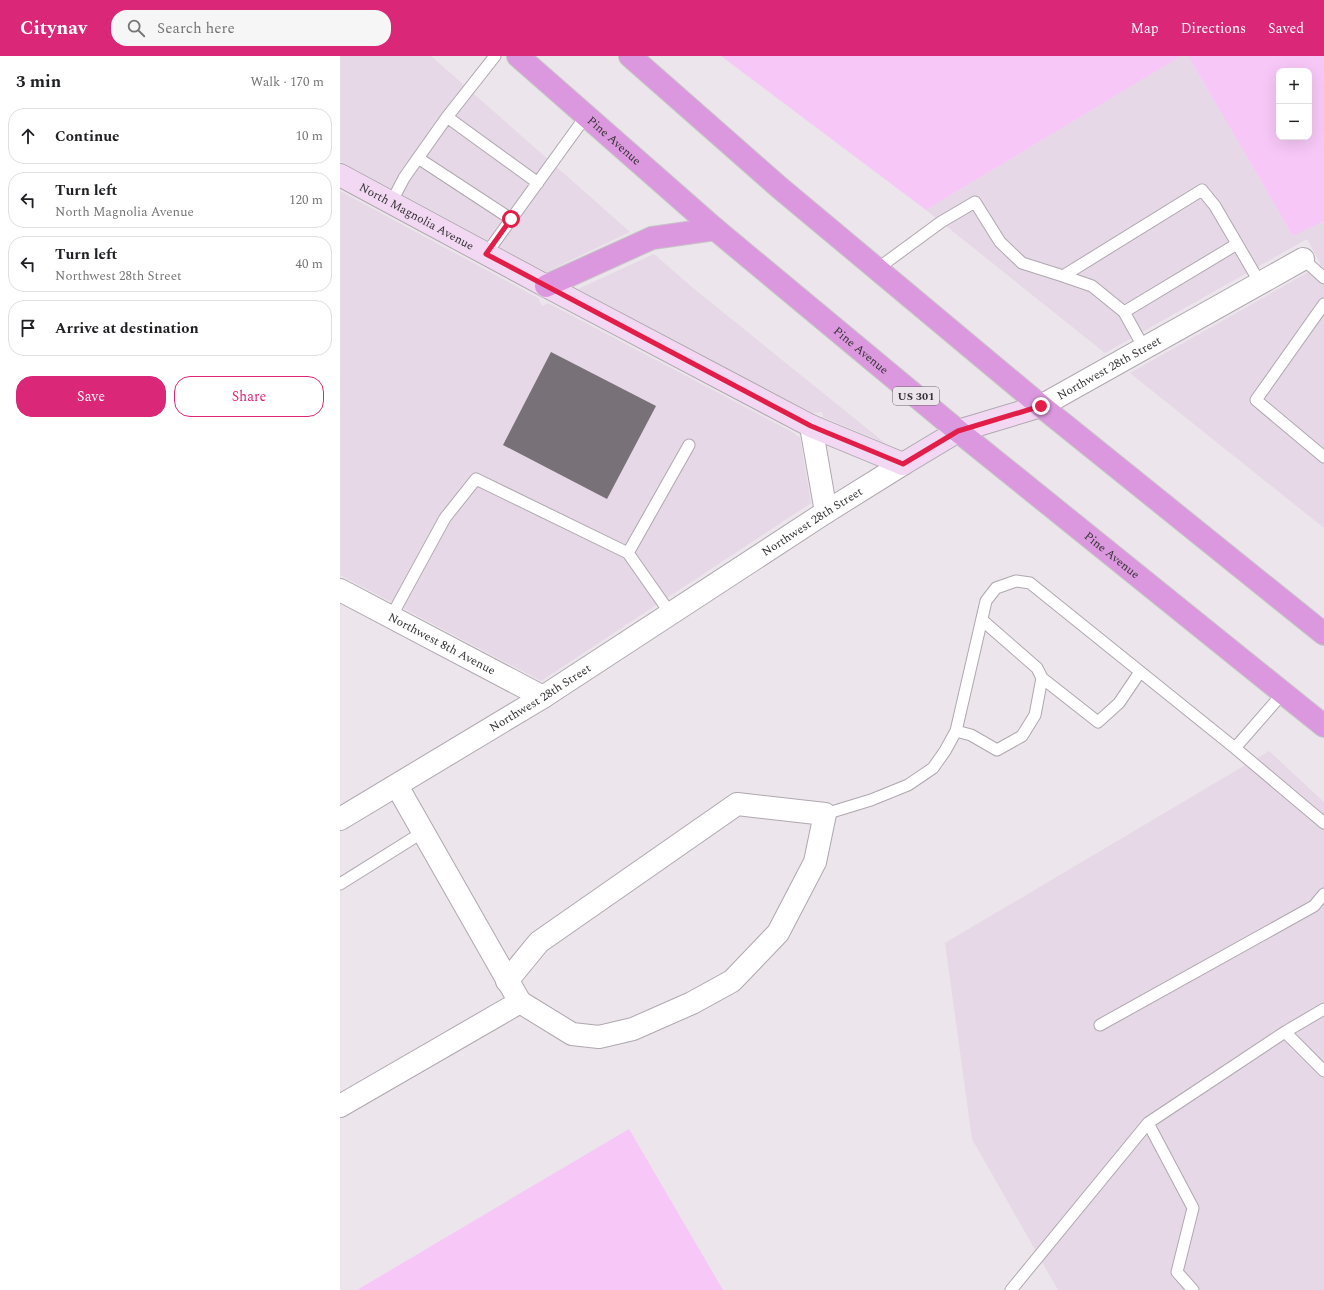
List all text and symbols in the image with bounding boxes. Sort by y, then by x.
search box [111,10,391,46]
text: Citynav [20,14,87,43]
icon: search [125,17,147,39]
text: Search here [157,17,235,40]
text: Map [1131,18,1159,39]
text: Directions [1181,18,1246,39]
text: Saved [1268,18,1304,39]
map controls [1276,68,1312,140]
button: + [1276,68,1312,104]
text: 3 min [16,69,61,95]
text: Walk · 170 m [250,72,324,92]
button: − [1276,104,1312,140]
street label: Pine Avenue [582,112,645,170]
icon: ahead [17,125,39,147]
text: Continue [55,125,120,148]
text: 10 m [296,126,323,146]
street label: North Magnolia Avenue [355,178,477,256]
text: Turn left [55,179,117,202]
icon: left [17,189,39,211]
text: 120 m [289,190,323,210]
text: North Magnolia Avenue [55,202,194,222]
route start [502,210,520,228]
text: Turn left [55,243,117,266]
icon: left [17,253,39,275]
text: 40 m [296,254,323,274]
text: Northwest 28th Street [55,266,182,286]
icon: arrive [17,317,39,339]
text: Arrive at destination [55,317,199,340]
street label: Pine Avenue [829,322,893,380]
street label: Northwest 28th Street [1054,331,1165,405]
button: Save [16,376,166,417]
button: Share [174,376,324,417]
road number: US 301 [893,387,939,405]
route end [1032,397,1050,415]
street label: Northwest 28th Street [758,482,867,562]
street label: Pine Avenue [1080,527,1144,584]
street label: Northwest 8th Avenue [384,608,499,680]
street label: Northwest 28th Street [486,659,595,737]

